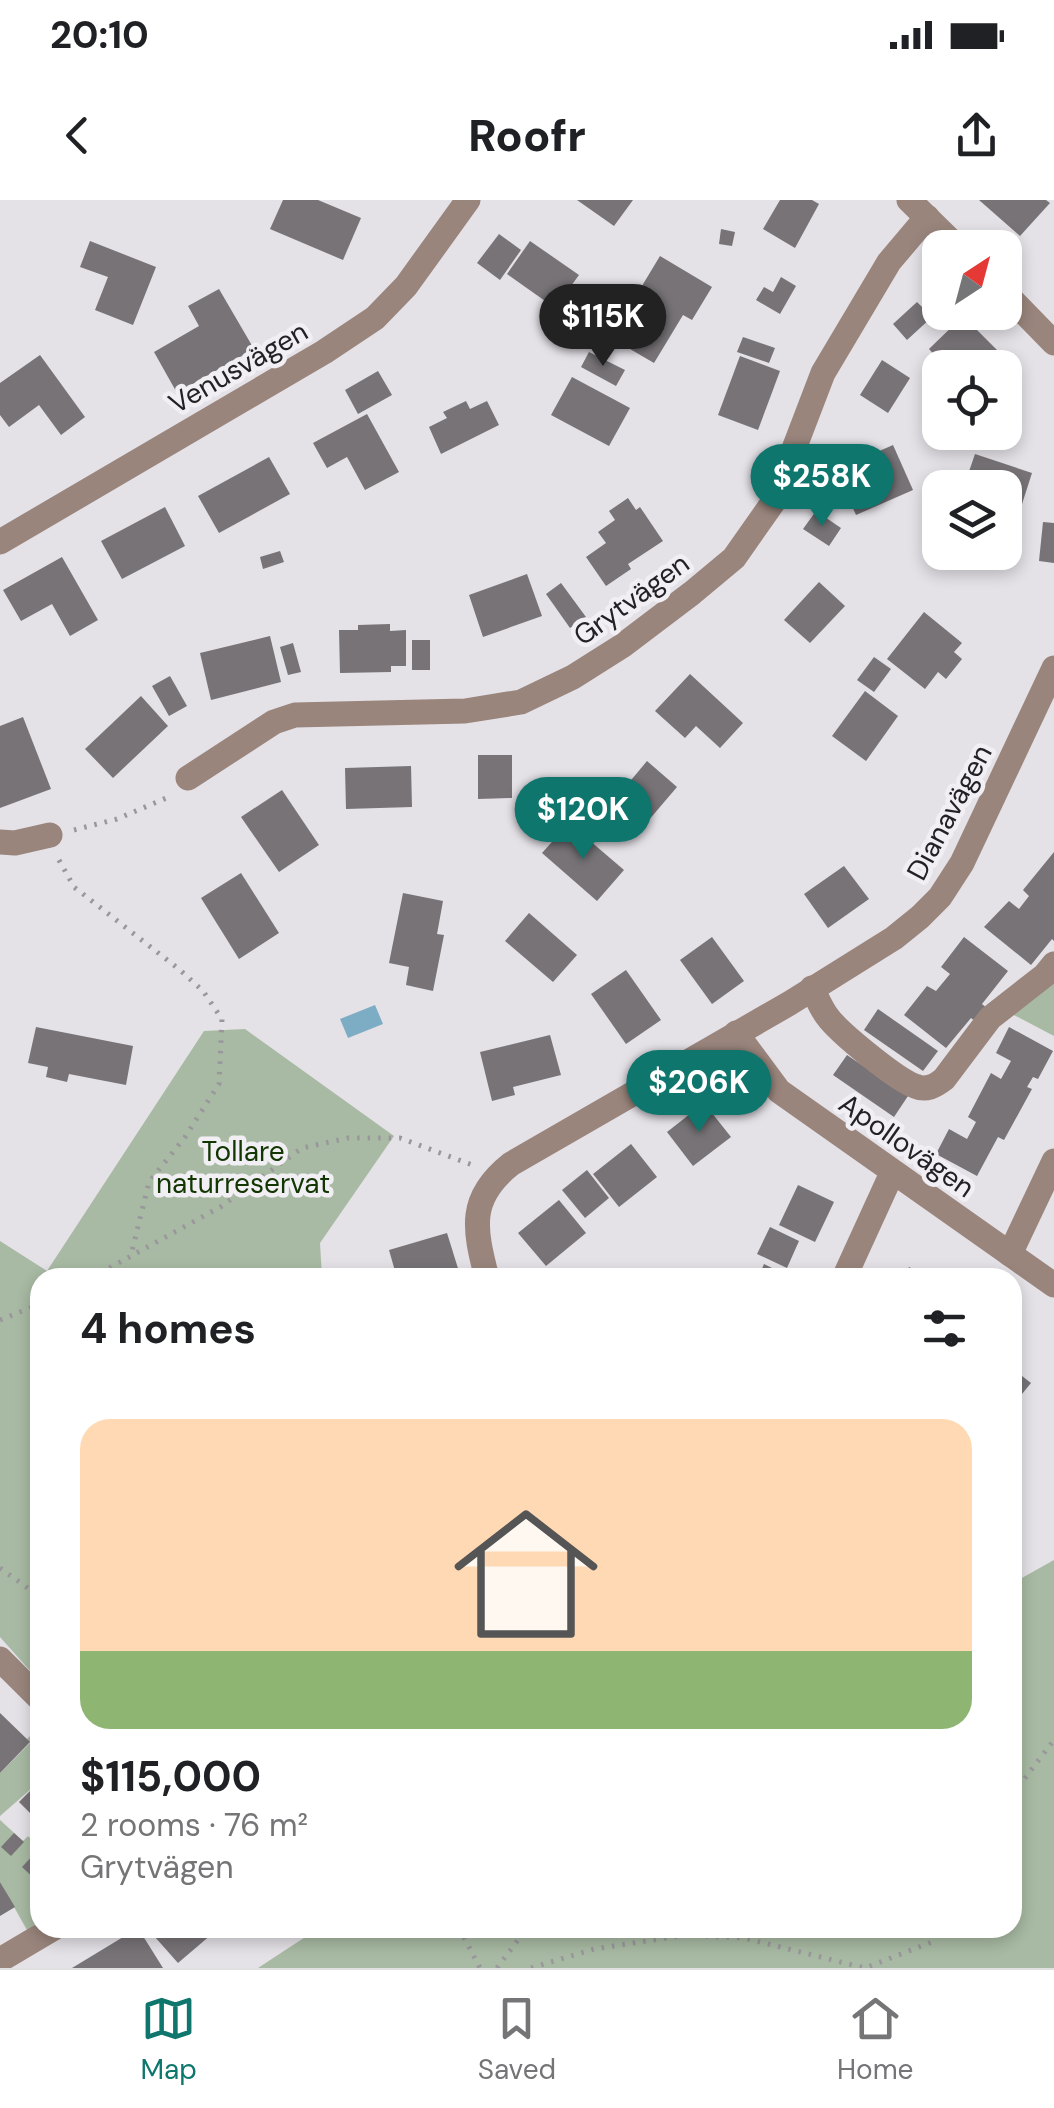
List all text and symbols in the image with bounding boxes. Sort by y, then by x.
text: 20:10 [50,10,149,60]
text: Roofr [468,106,586,165]
icon: back [50,108,105,163]
icon: share [949,108,1004,163]
north arrow [922,230,1022,330]
map controls [922,230,1022,570]
pin: $115K [533,284,673,369]
text: $115K [561,295,645,337]
street label: Venusvägen [162,313,314,422]
button: locate [922,350,1022,450]
pin: $258K [752,444,892,529]
text: $258K [773,455,871,497]
button: layers [922,470,1022,570]
street label: Grytvägen [566,545,697,654]
street label: Dianavägen [898,738,1001,886]
pin: $120K [513,777,653,862]
text: $120K [537,788,629,830]
pin: $206K [629,1050,769,1135]
text: $206K [648,1061,750,1103]
street label: Apollovägen [832,1085,982,1206]
park label: Tollare naturreservat [156,1133,330,1202]
text: 4 homes [80,1301,256,1356]
icon: filters [917,1301,972,1356]
icon: home [436,1484,616,1664]
text: $115,000 [80,1749,261,1804]
text: 2 rooms · 76 m² [80,1804,308,1846]
text: Grytvägen [80,1846,234,1888]
tab: Map [140,1991,197,2088]
tab: Saved [478,1991,556,2088]
tab: Home [837,1991,914,2088]

